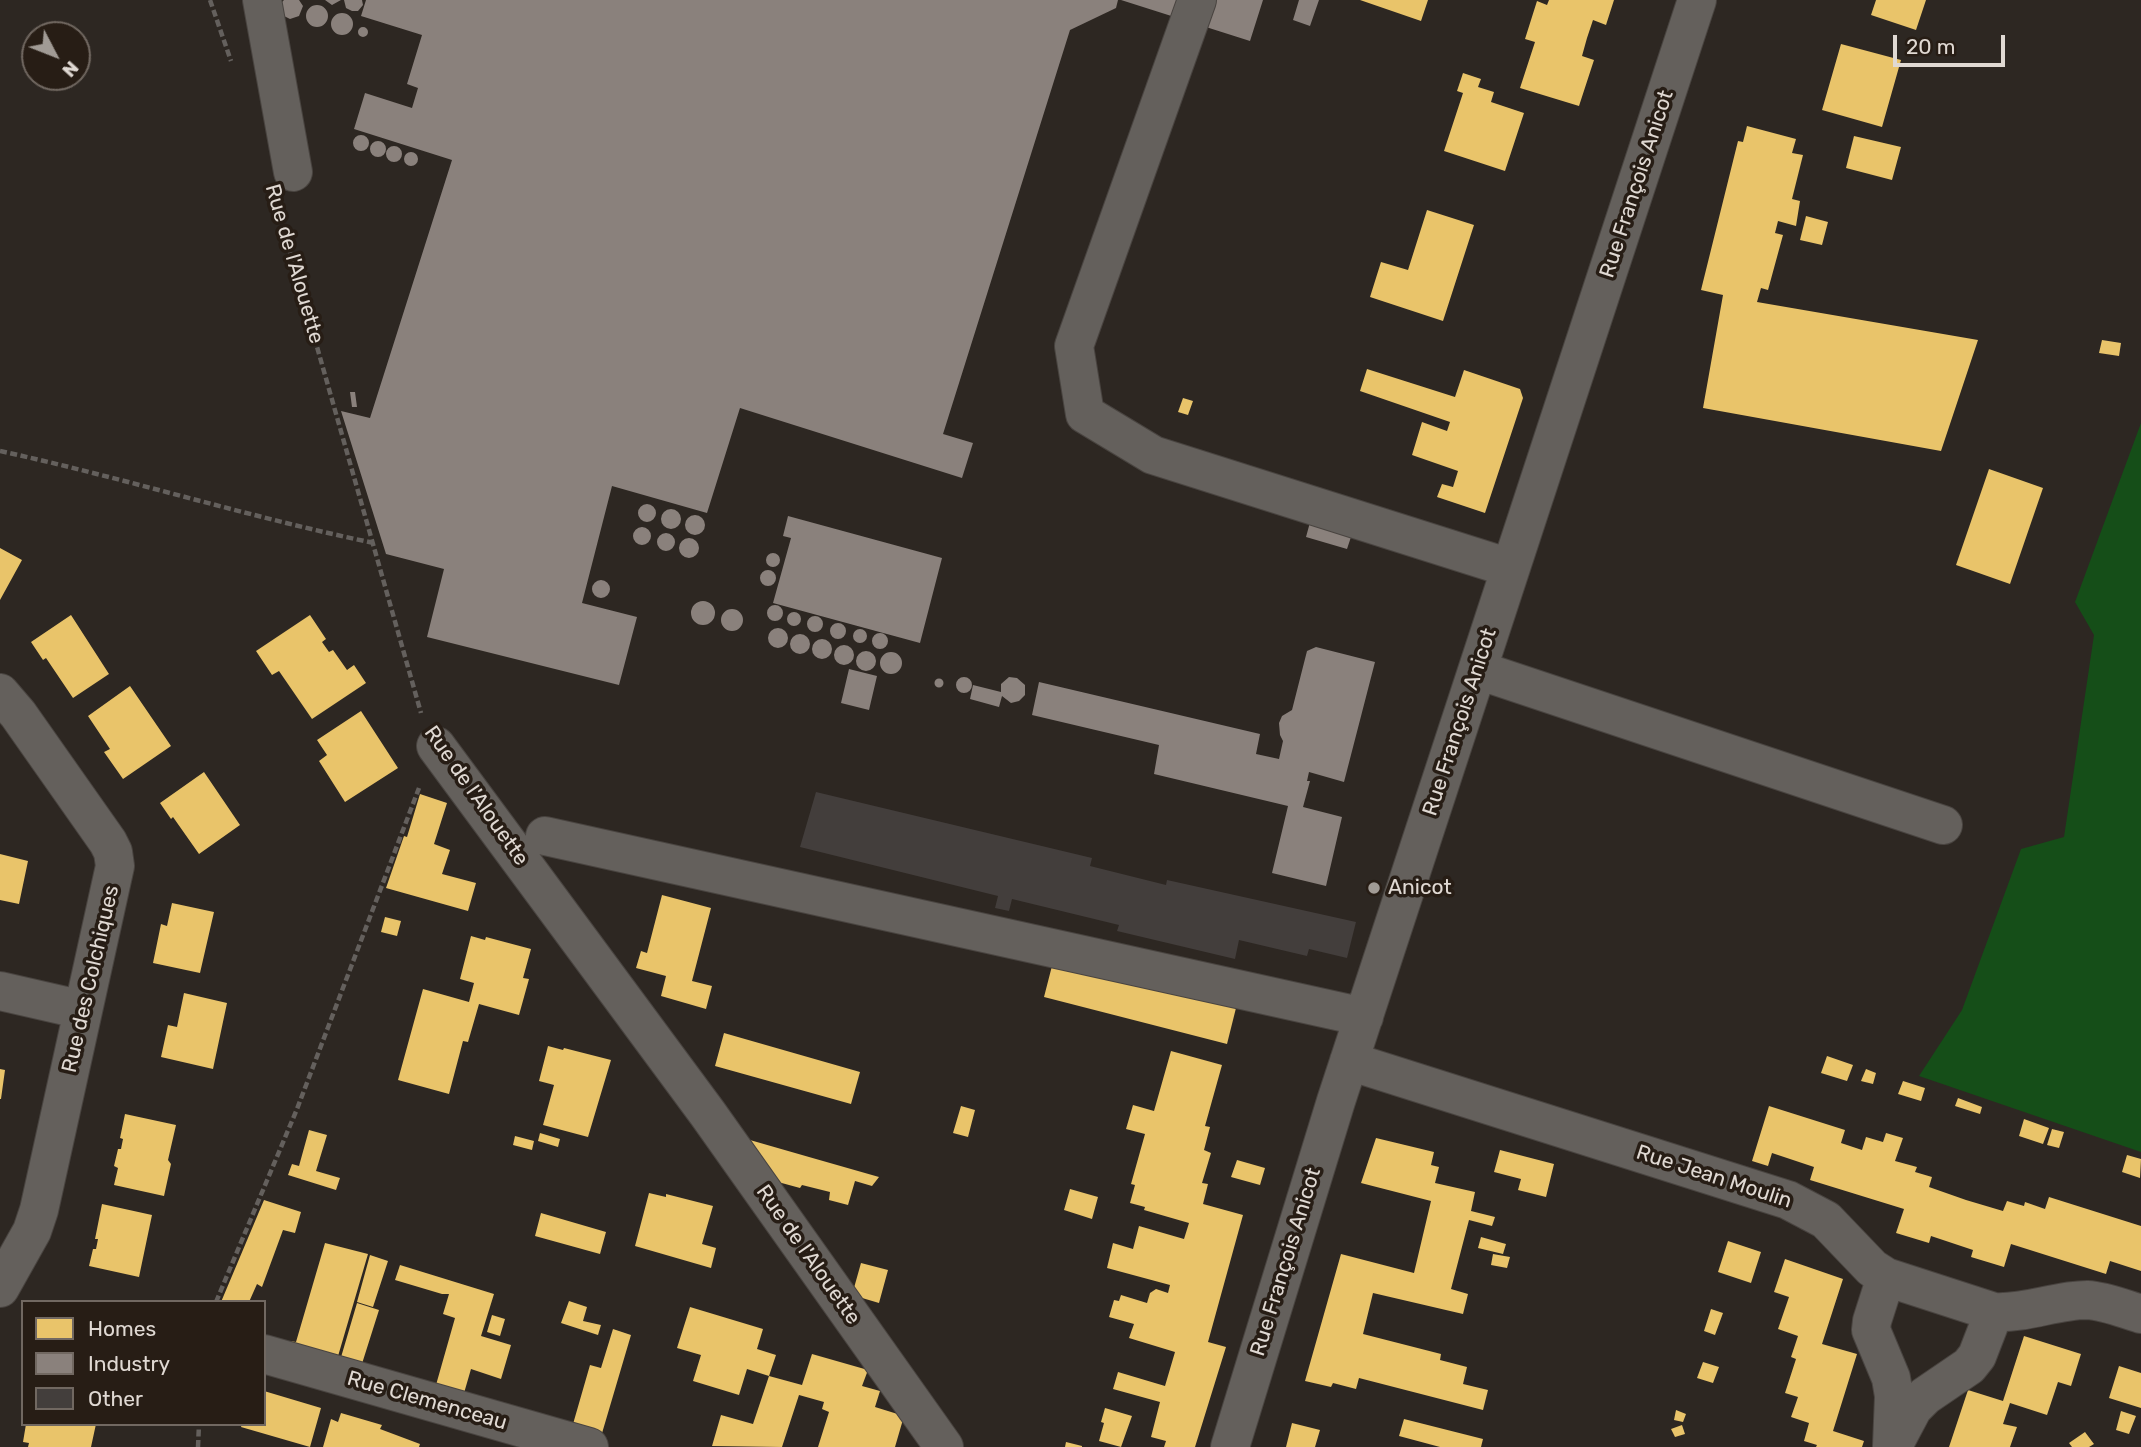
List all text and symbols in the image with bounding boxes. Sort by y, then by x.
north arrow [21,21,91,91]
scale bar [1896,21,2008,65]
text: 20 m [1906,34,1955,59]
text: N [57,56,84,82]
street label: Rue François Anicot [1595,87,1679,281]
street label: Rue de l'Alouette [259,181,329,347]
street label: Rue François Anicot [1418,625,1502,819]
street label: Rue de l'Alouette [418,721,534,871]
place label: Anicot [1388,875,1452,901]
marker: Anicot [1366,880,1382,896]
street label: Rue des Colchiques [57,883,125,1075]
street label: Rue Jean Moulin [1633,1140,1795,1214]
street label: Rue François Anicot [1245,1165,1327,1359]
street label: Rue de l'Alouette [750,1180,866,1330]
legend [21,1300,266,1426]
text: Homes [88,1316,156,1341]
text: Industry [88,1351,170,1376]
street label: Rue Clemenceau [344,1366,510,1436]
text: Other [88,1386,143,1411]

